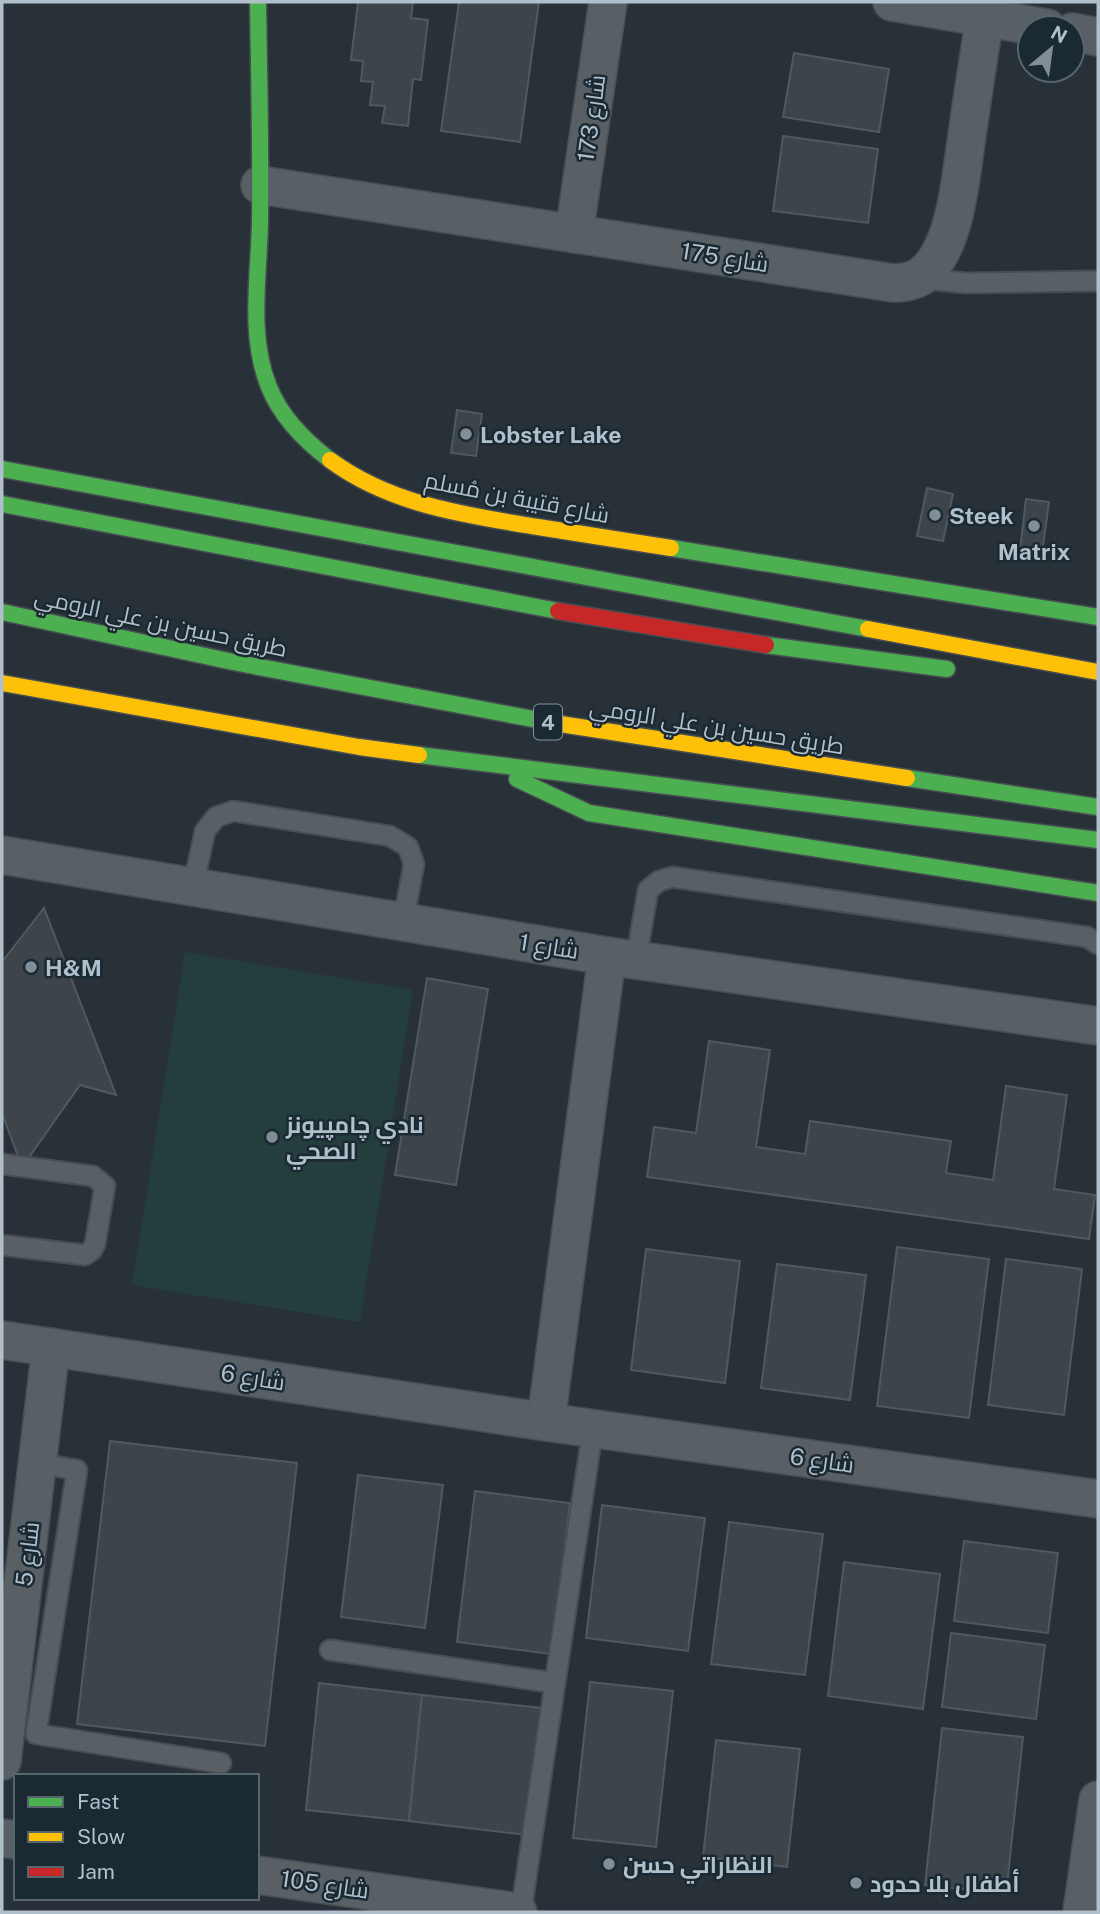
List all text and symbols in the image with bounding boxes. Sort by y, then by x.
north arrow [1016,14,1086,84]
text: N [1047,21,1071,47]
street label: شارع 173 [572,73,613,164]
street label: شارع 175 [679,237,771,280]
place label: Lobster Lake [480,421,622,448]
marker: Lobster Lake [458,426,474,442]
street label: شارع قتيبة بن مُسلم [422,466,612,531]
place label: Steek [949,502,1014,529]
marker: Steek [927,507,943,523]
marker: Matrix [1026,518,1042,534]
place label: Matrix [998,538,1071,565]
street label: طريق حسين بن علي الرومي [31,582,290,667]
street label: طريق حسين بن علي الرومي [587,693,846,764]
road number: 4 [534,704,562,740]
street label: شارع 1 [517,928,581,967]
place label: H&M [45,954,102,981]
marker: H&M [23,959,39,975]
place label: نادي چامپيونز الصحي [285,1111,424,1170]
marker: نادي چامپيونز الصحي [264,1129,280,1145]
street label: شارع 6 [219,1359,287,1398]
street label: شارع 6 [788,1442,856,1481]
street label: شارع 5 [10,1520,47,1588]
legend [14,1774,259,1900]
text: Fast [77,1789,119,1814]
text: Slow [77,1824,125,1849]
place label: النظاراتي حسن [623,1851,773,1884]
marker: النظاراتي حسن [601,1856,617,1872]
text: Jam [77,1859,115,1884]
street label: شارع 105 [279,1864,371,1906]
place label: أطفال بلا حدود [870,1869,1019,1898]
marker: أطفال بلا حدود [848,1875,864,1891]

